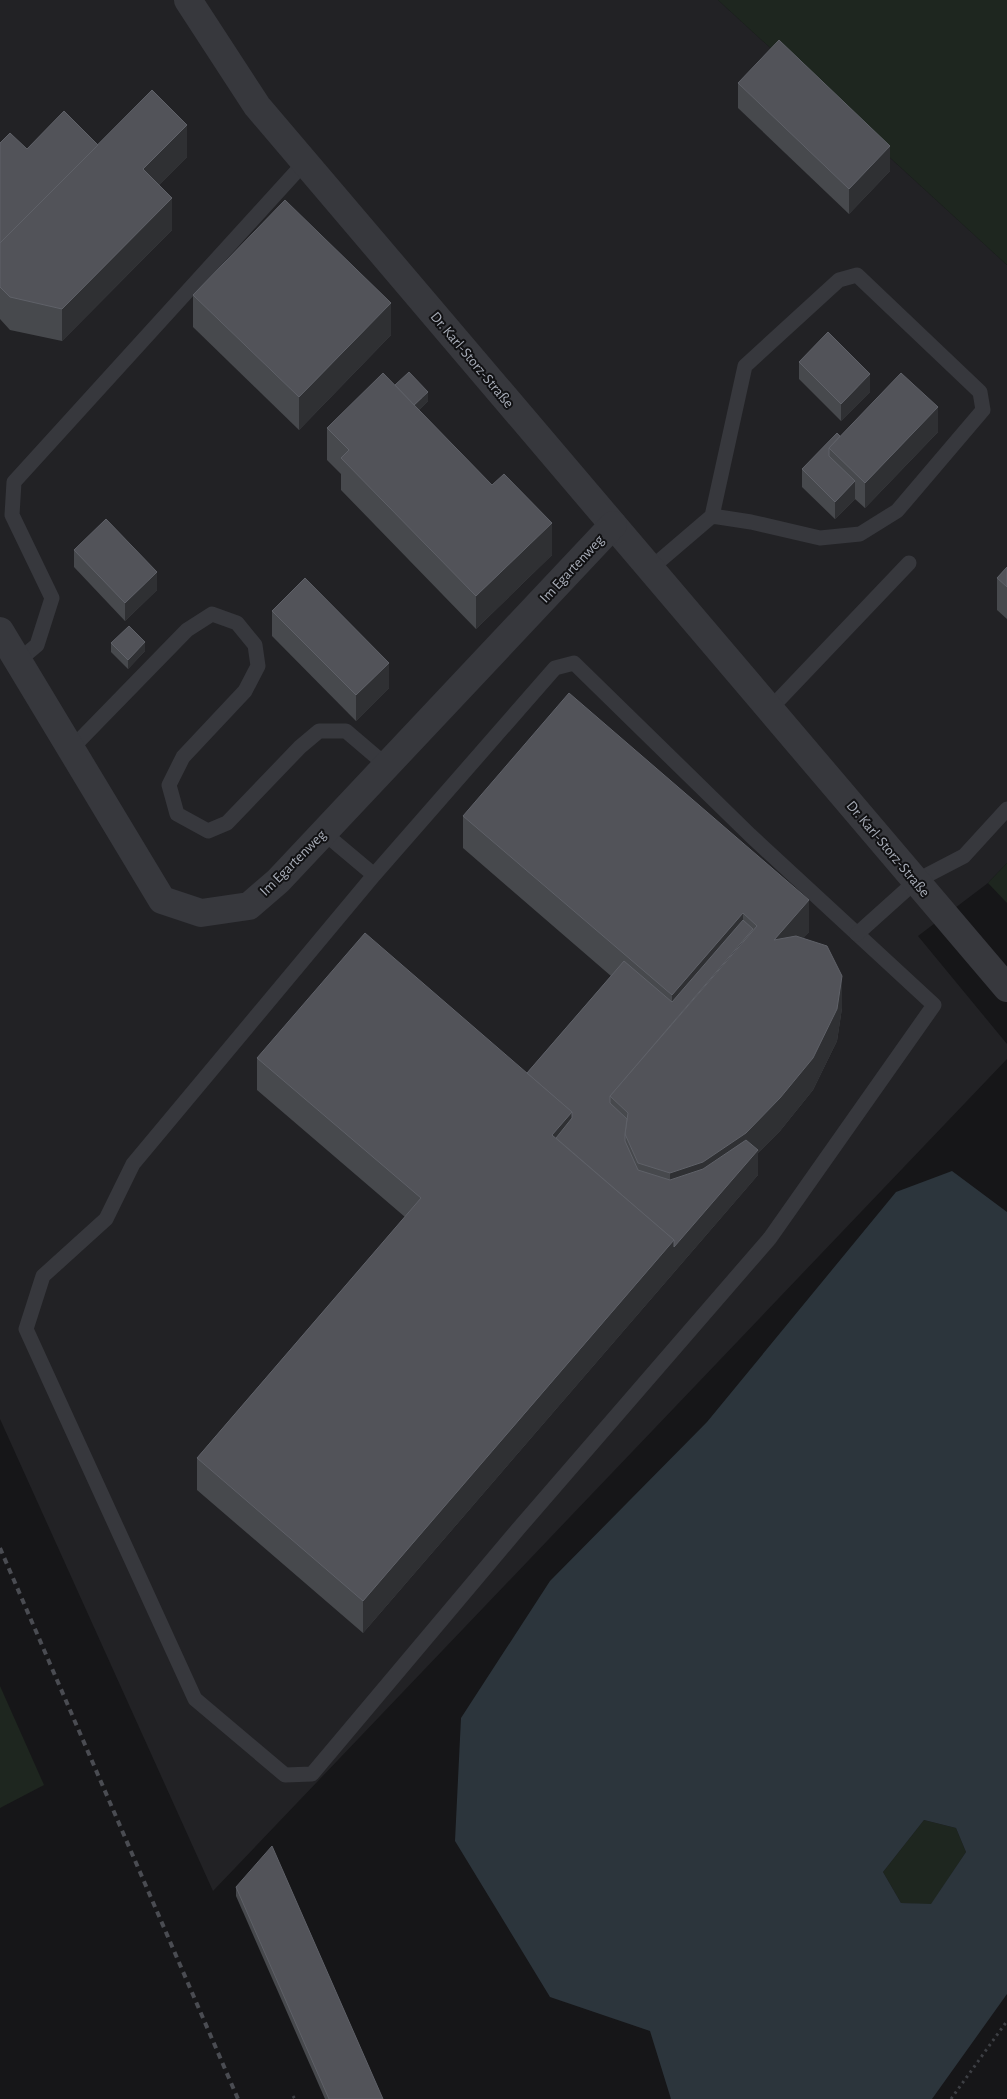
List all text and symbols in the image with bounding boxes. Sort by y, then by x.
street label: Dr. Karl-Storz-Straße [428,309,516,411]
street label: Im Egartenweg [537,532,607,606]
street label: Dr. Karl-Storz-Straße [844,798,932,900]
street label: Im Egartenweg [257,827,329,899]

